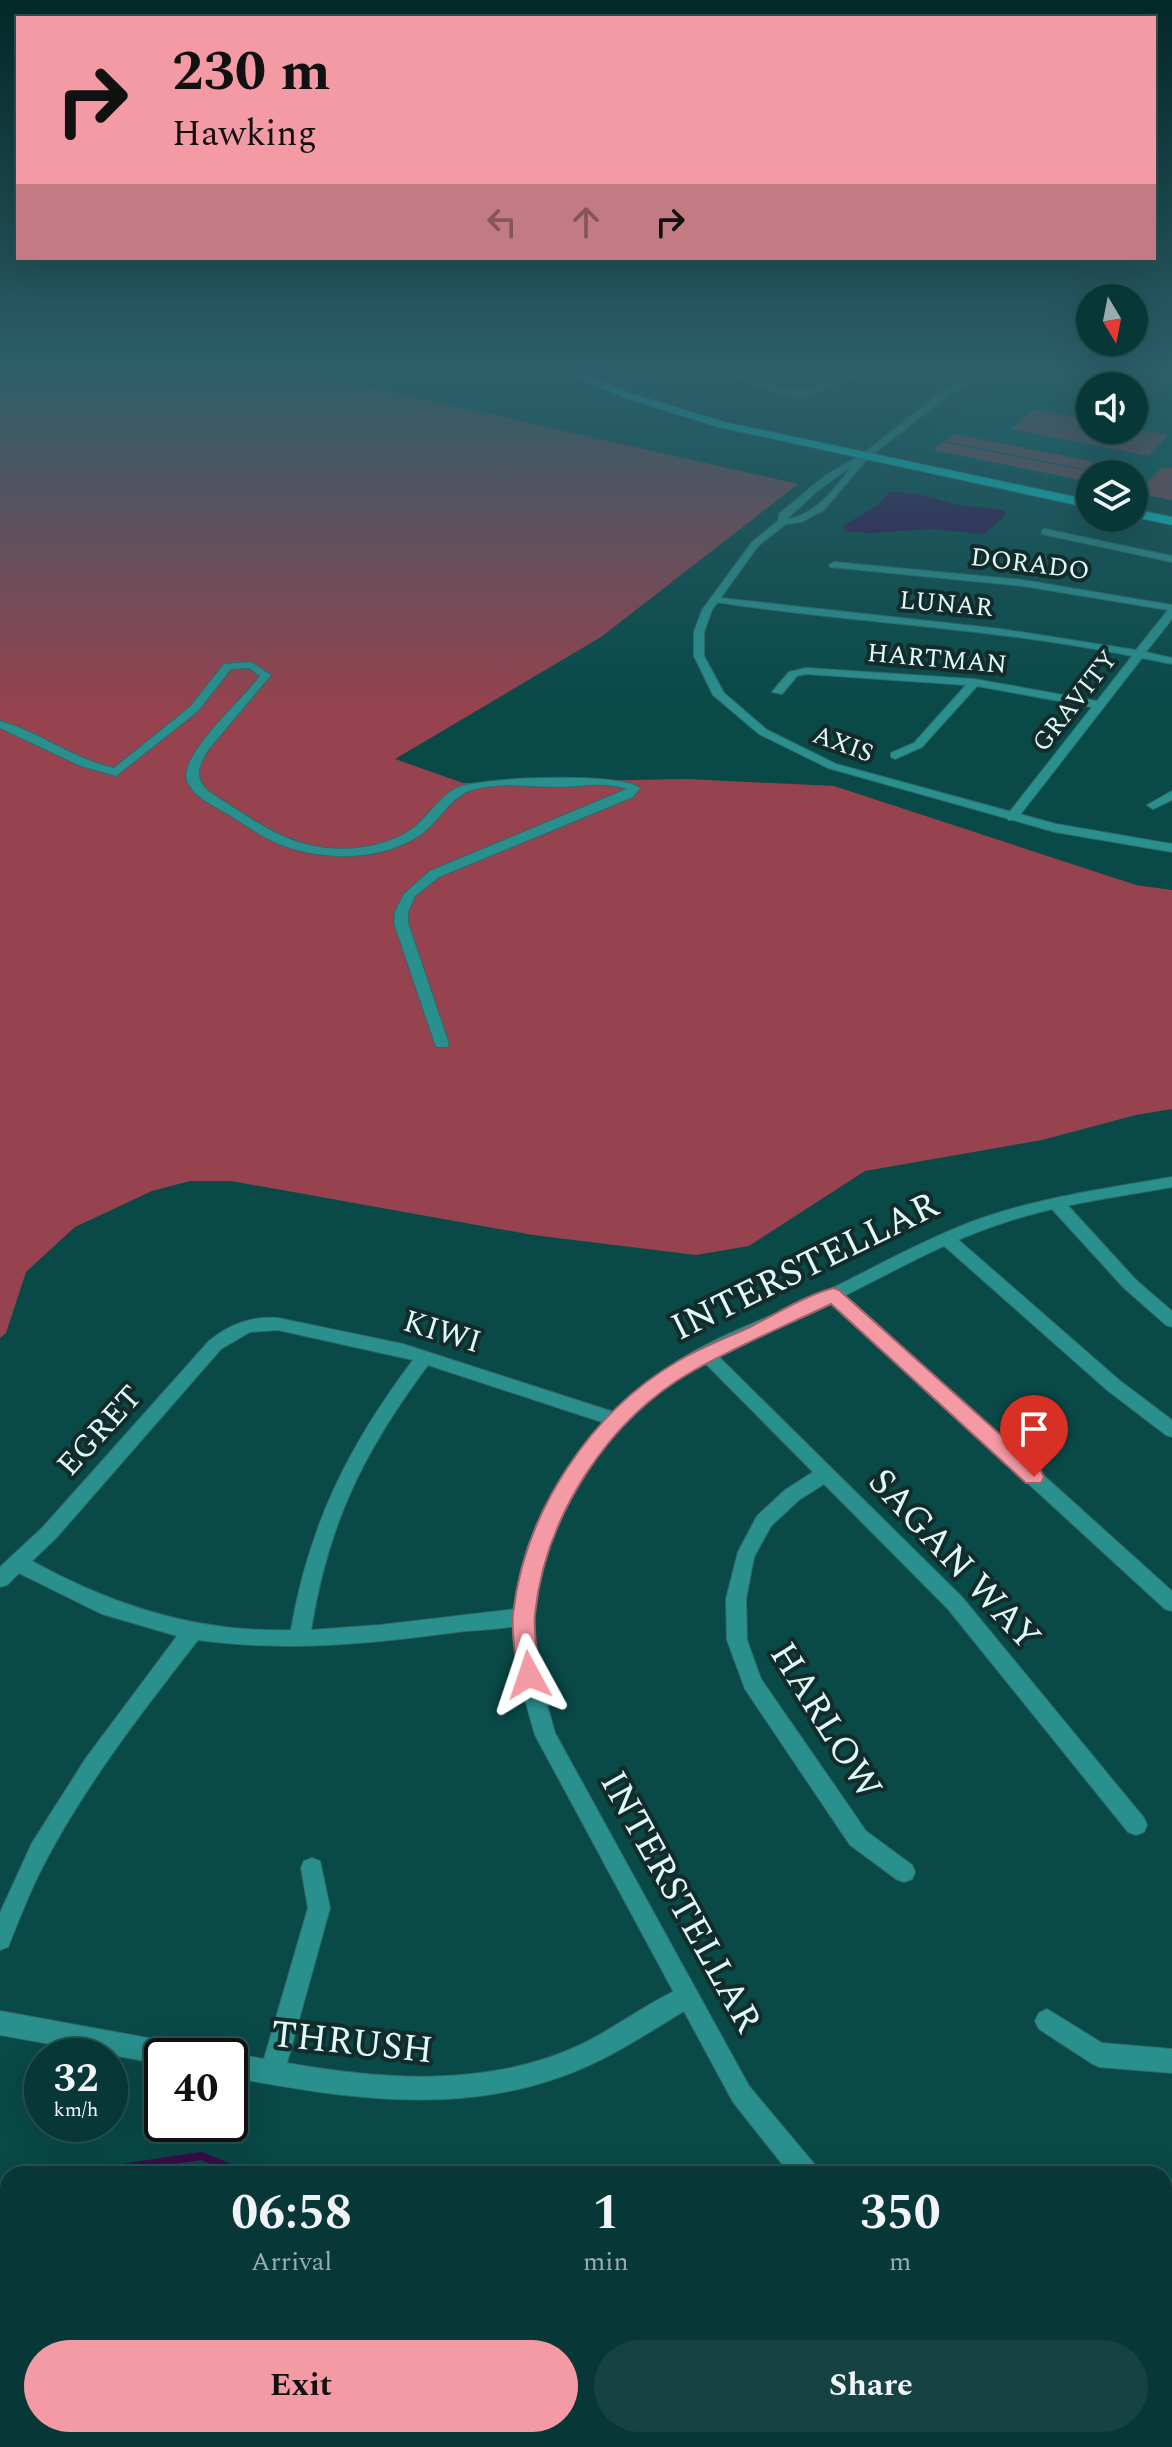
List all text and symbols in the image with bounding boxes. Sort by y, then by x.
text: 230 m [172,30,331,115]
icon: right [40,48,144,152]
text: Hawking [172,107,317,162]
icon: left [480,200,524,244]
icon: ahead [564,200,608,244]
icon: right [648,200,692,244]
north arrow [1076,284,1148,356]
map controls [1076,284,1148,532]
button: sound [1076,372,1148,444]
button: layers [1076,460,1148,532]
street label: DORADO [968,537,1092,591]
street label: LUNAR [898,580,995,628]
street label: HARTMAN [865,633,1009,685]
street label: GRAVITY [1022,641,1128,761]
street label: AXIS [807,715,879,773]
street label: INTERSTELLAR [661,1177,950,1357]
street label: KIWI [397,1297,487,1367]
street label: EGRET [45,1374,155,1488]
pin [1000,1395,1068,1477]
icon: arrive [1012,1407,1056,1451]
street label: SAGAN WAY [854,1455,1054,1665]
street label: HARLOW [754,1631,896,1811]
position arrow [487,1633,571,1717]
street label: INTERSTELLAR [584,1760,777,2044]
street label: THRUSH [268,2006,436,2080]
speed limit sign: 40 [144,2038,248,2142]
text: 32 [54,2049,98,2110]
text: km/h [54,2095,99,2125]
text: 06:58 [231,2177,352,2250]
text: 1 [592,2177,619,2250]
text: 350 [860,2177,941,2250]
text: Arrival [251,2242,332,2282]
text: min [583,2242,629,2282]
text: m [889,2242,911,2282]
button: Exit [24,2340,578,2432]
button: Share [594,2340,1148,2432]

